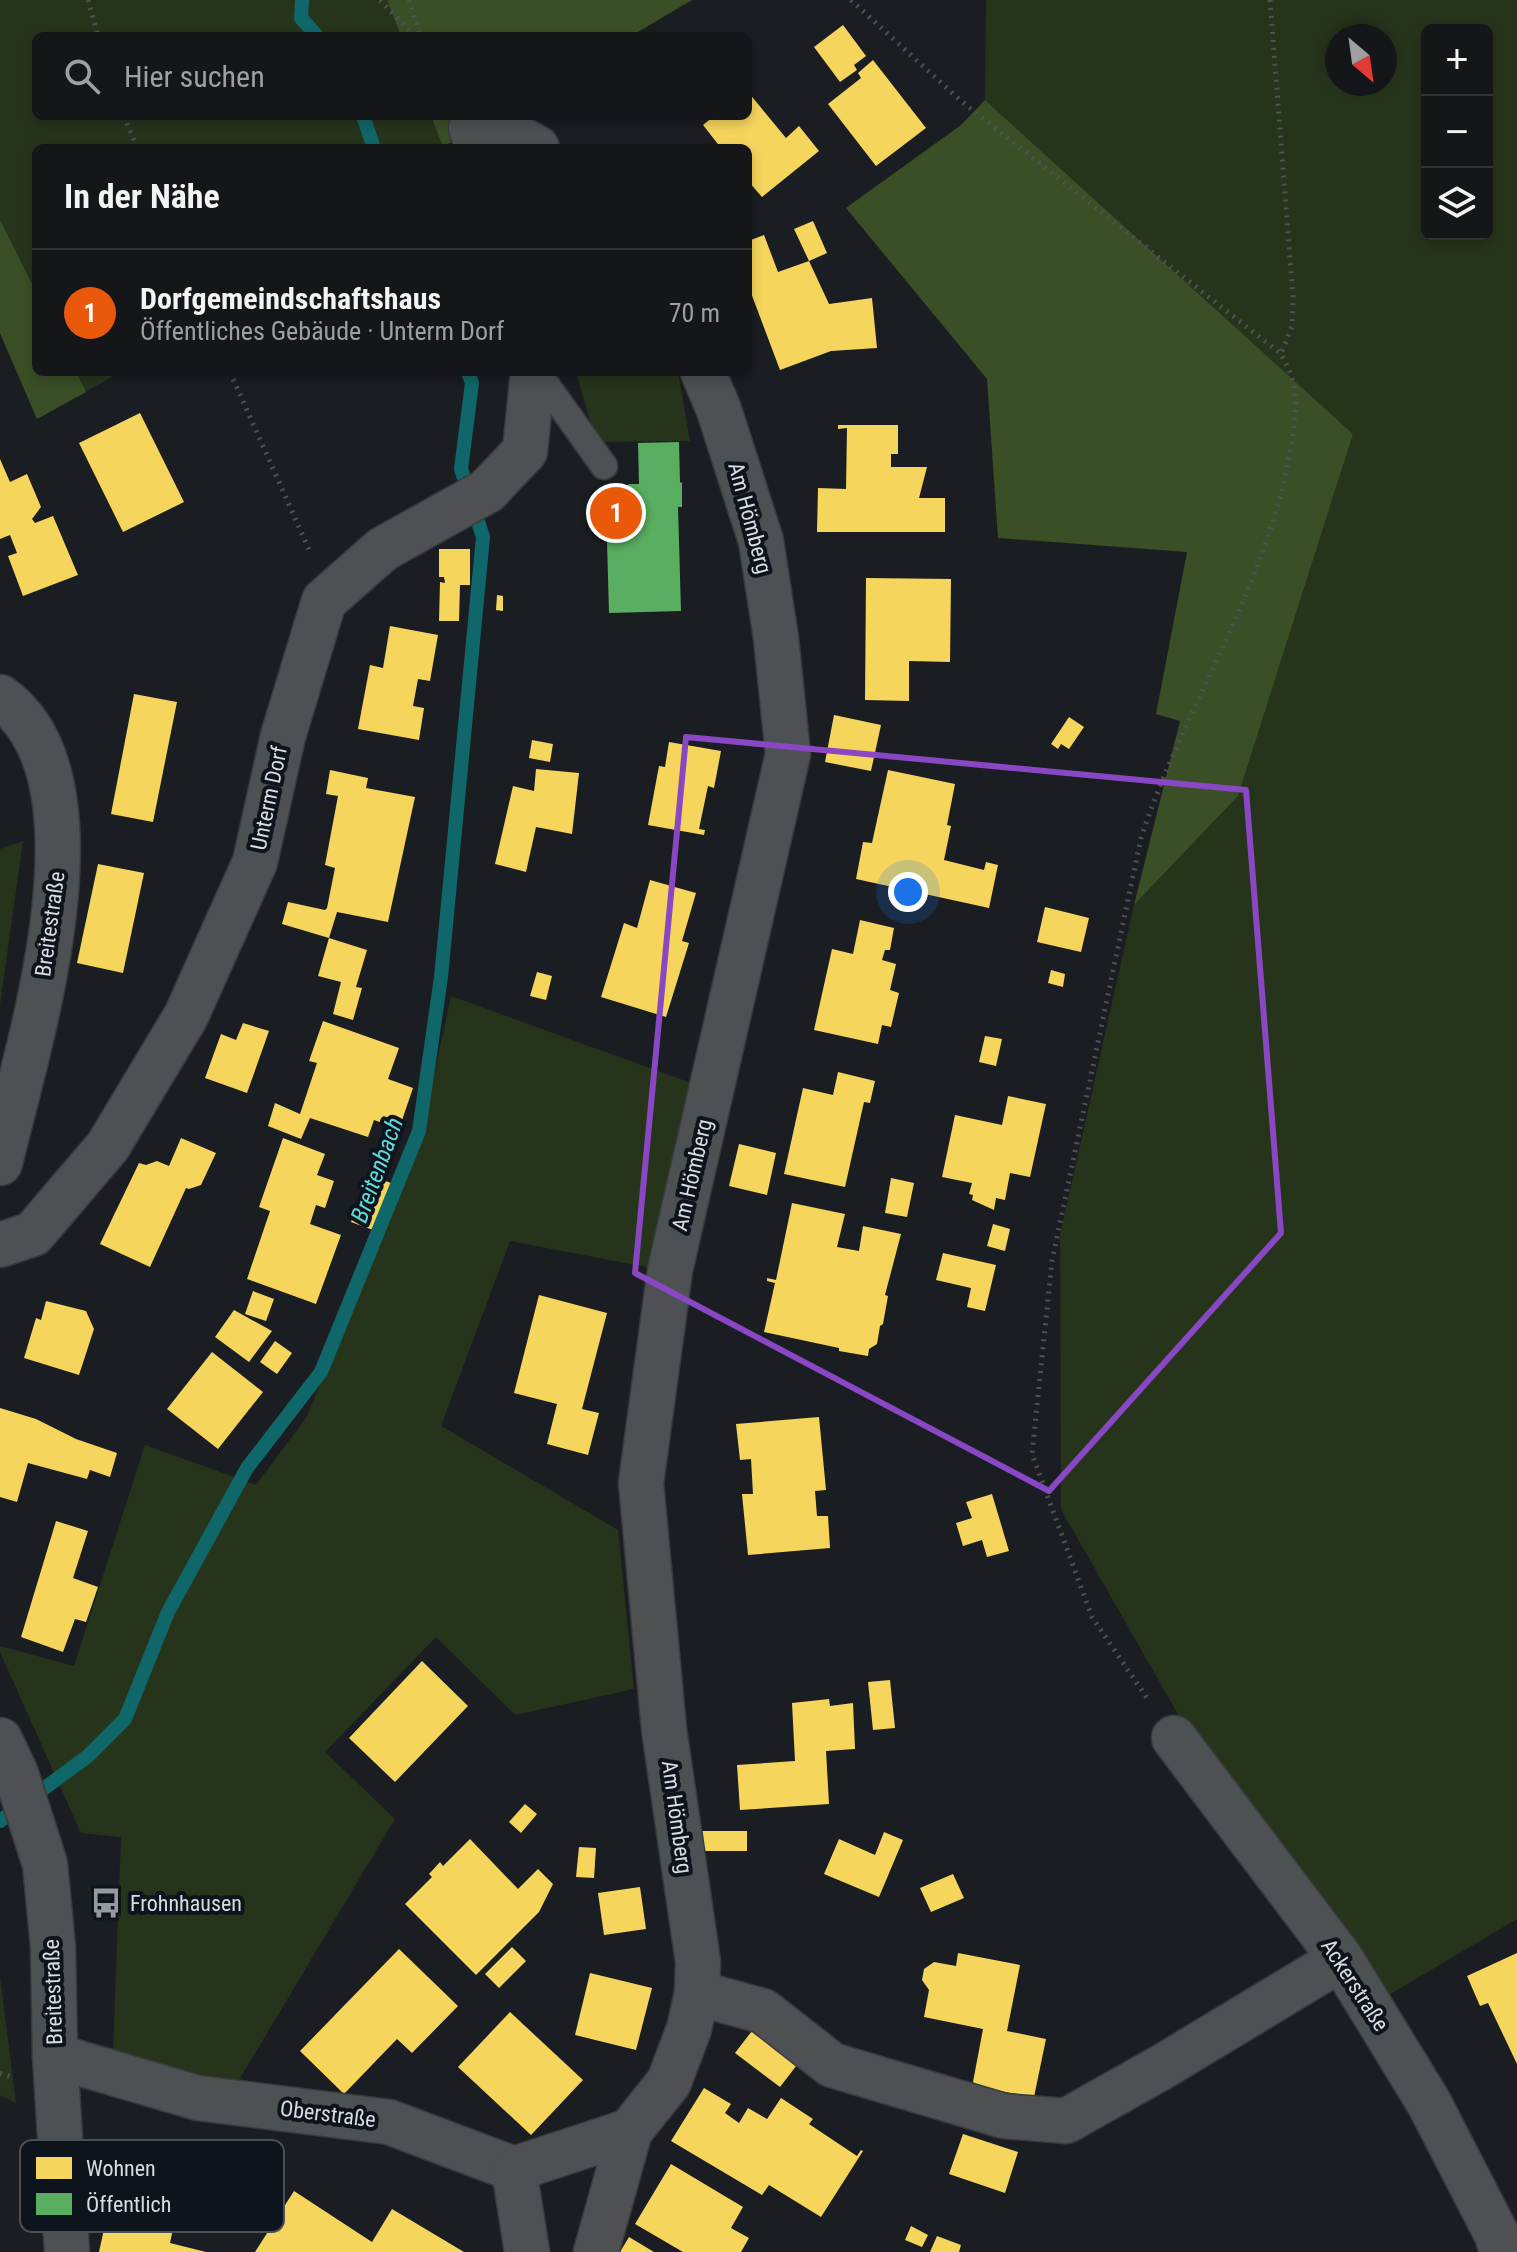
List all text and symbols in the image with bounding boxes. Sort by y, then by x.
north arrow [1325,24,1397,96]
map controls [1421,24,1493,240]
button: + [1421,24,1493,96]
search box [32,32,752,120]
icon: search [60,54,104,98]
text: Hier suchen [124,59,265,94]
button: − [1421,96,1493,168]
button: layers [1421,168,1493,240]
text: In der Nähe [64,176,220,216]
text: Dorfgemeindschaftshaus [140,281,441,316]
text: 1 [83,298,97,328]
text: 70 m [669,298,720,328]
text: Öffentliches Gebäude · Unterm Dorf [140,316,504,346]
street label: Am Hömberg [723,460,777,576]
pin: 1 [590,483,642,543]
street label: Unterm Dorf [246,744,292,852]
street label: Breitestraße [30,870,70,978]
your location [888,872,928,912]
water label: Breitenbach [345,1114,409,1226]
street label: Am Hömberg [667,1117,717,1233]
street label: Am Hömberg [657,1759,697,1875]
bus stop icon: Frohnhausen [89,1886,123,1920]
place label: Frohnhausen [130,1891,242,1916]
street label: Ackerstraße [1316,1934,1394,2036]
street label: Breitestraße [39,1939,67,2045]
street label: Oberstraße [279,2096,377,2132]
legend [20,2140,284,2232]
text: Wohnen [86,2156,156,2181]
text: Öffentlich [86,2192,171,2217]

